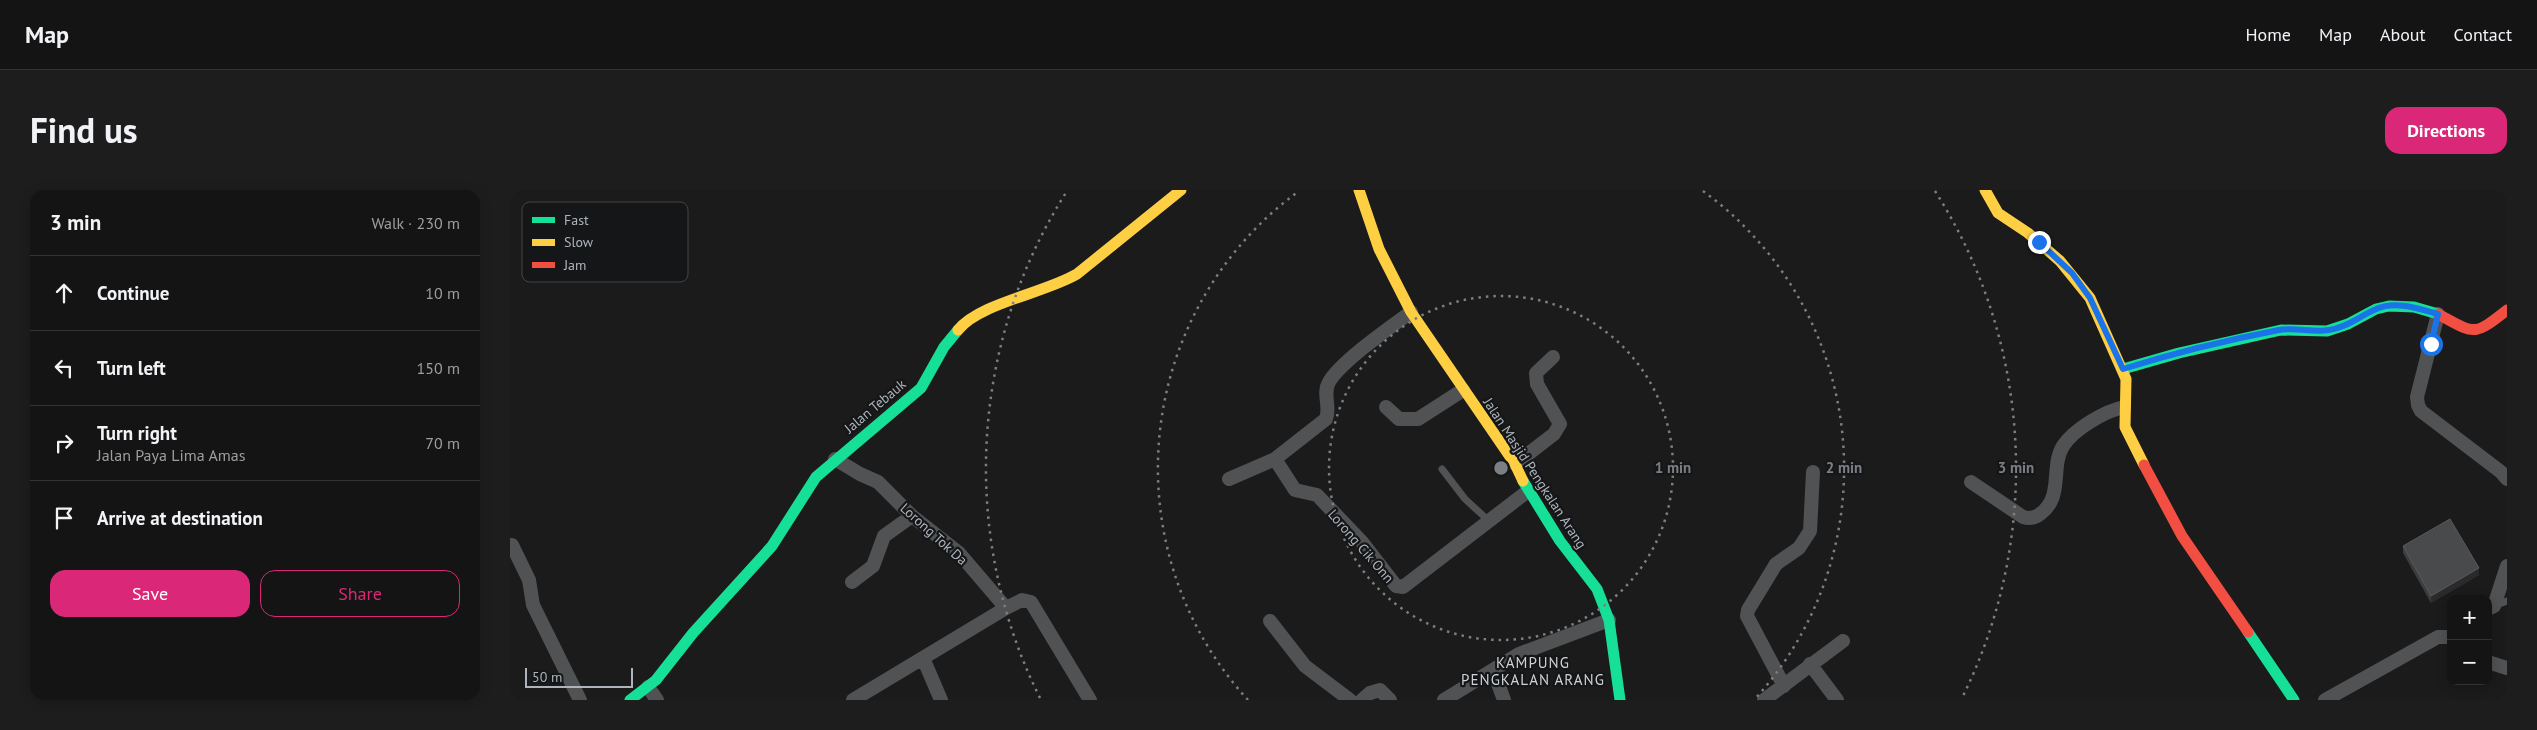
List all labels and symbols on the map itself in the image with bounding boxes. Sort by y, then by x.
legend [522,202,688,282]
text: Fast [564,211,589,229]
route end [2028,231,2051,254]
text: Slow [564,233,594,251]
text: Jam [563,256,586,274]
route start [2420,333,2443,356]
street label: Jalan Tebauk [840,375,910,438]
street label: Jalan Masjid Pengkalan Arang [1479,393,1591,552]
text: 1 min [1655,458,1691,477]
text: 2 min [1826,458,1862,477]
text: 3 min [1998,458,2034,477]
centre of rings [1492,459,1510,477]
street label: Lorong Tok Da [897,499,971,569]
street label: Lorong Cik Onn [1324,505,1398,587]
district label: KAMPUNG PENGKALAN ARANG [1461,653,1605,689]
scale bar [525,665,632,688]

